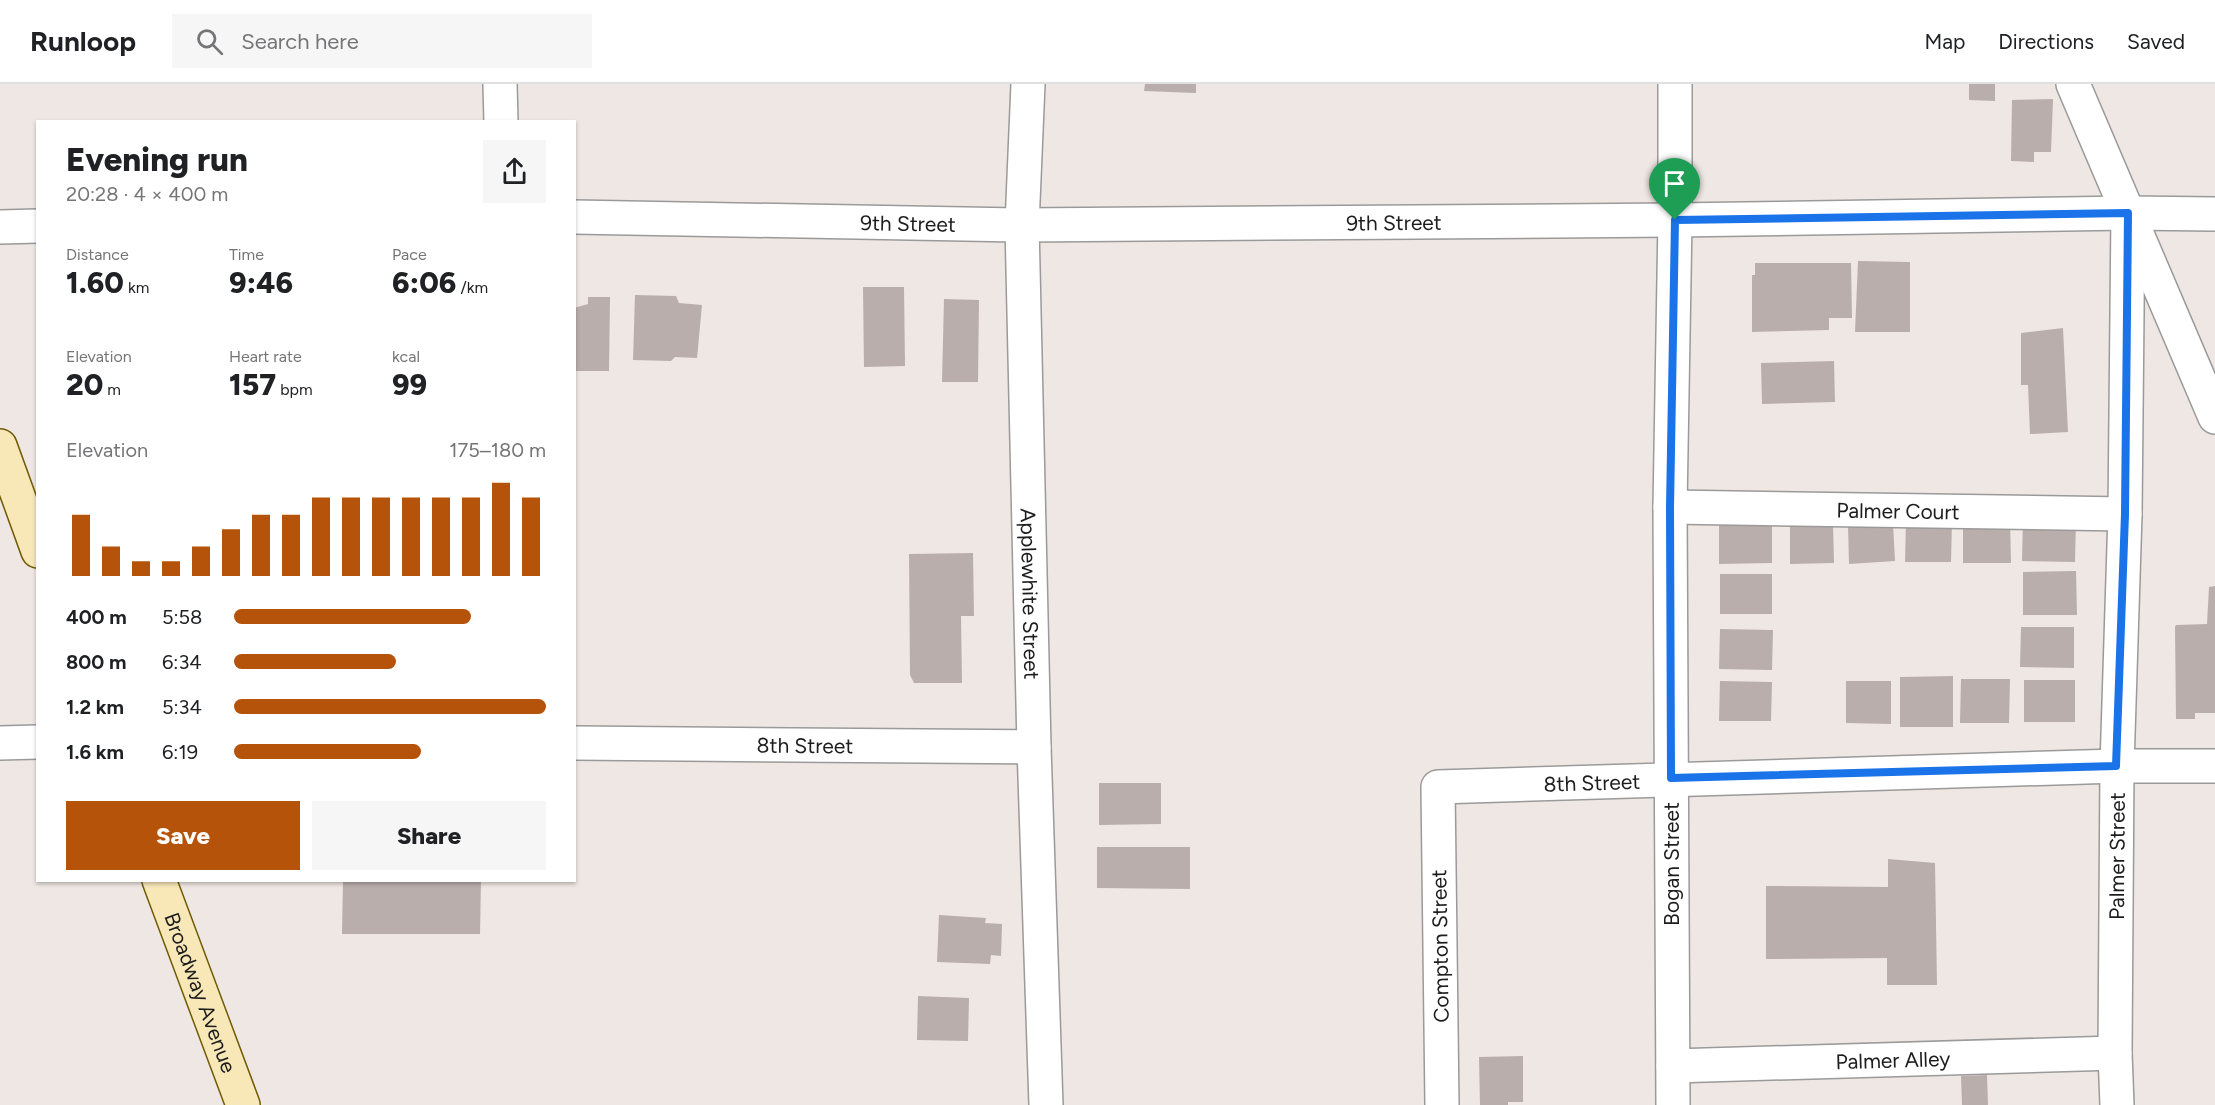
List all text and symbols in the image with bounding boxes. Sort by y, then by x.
search box [172,14,592,68]
text: Runloop [30,24,136,58]
icon: search [193,25,226,58]
text: Search here [241,28,359,55]
text: Map [1924,29,1965,54]
text: Directions [1998,29,2094,54]
text: Saved [2127,29,2185,54]
text: Evening run [66,140,248,179]
button: share [483,140,546,203]
pin [1649,158,1700,220]
icon: arrive [1658,167,1691,200]
text: 20:28 · 4 × 400 m [66,182,228,206]
street label: 9th Street [1346,209,1442,235]
street label: 9th Street [860,210,956,236]
text: Distance [66,245,129,264]
text: Time [229,245,264,264]
text: Pace [392,245,427,264]
text: 1.60 [66,264,124,301]
text: 9:46 [229,264,293,301]
text: 6:06 [392,264,456,301]
text: km [124,278,149,297]
text: /km [456,278,488,297]
text: Elevation [66,347,132,366]
text: Heart rate [229,347,302,366]
text: kcal [392,347,420,366]
text: 20 [66,366,103,403]
text: 157 [229,366,276,403]
text: 99 [392,366,427,403]
text: m [103,380,121,399]
text: bpm [276,380,313,399]
text: Elevation [66,438,148,462]
text: 175–180 m [449,438,546,462]
street label: Palmer Court [1836,497,1960,524]
street label: Applewhite Street [1016,508,1045,680]
text: 400 m [66,605,127,629]
text: 5:58 [162,605,202,629]
text: 800 m [66,650,126,674]
text: 6:34 [162,650,202,674]
text: 1.2 km [66,695,124,719]
text: 5:34 [162,695,202,719]
street label: 8th Street [757,732,853,758]
text: 1.6 km [66,740,124,764]
text: 6:19 [162,740,198,764]
street label: 8th Street [1543,768,1641,796]
street label: Palmer Street [2103,792,2129,920]
button: Save [66,801,300,870]
button: Share [312,801,546,870]
street label: Bogan Street [1659,802,1684,926]
street label: Compton Street [1426,869,1454,1023]
street label: Broadway Avenue [160,909,242,1076]
street label: Palmer Alley [1835,1045,1951,1074]

